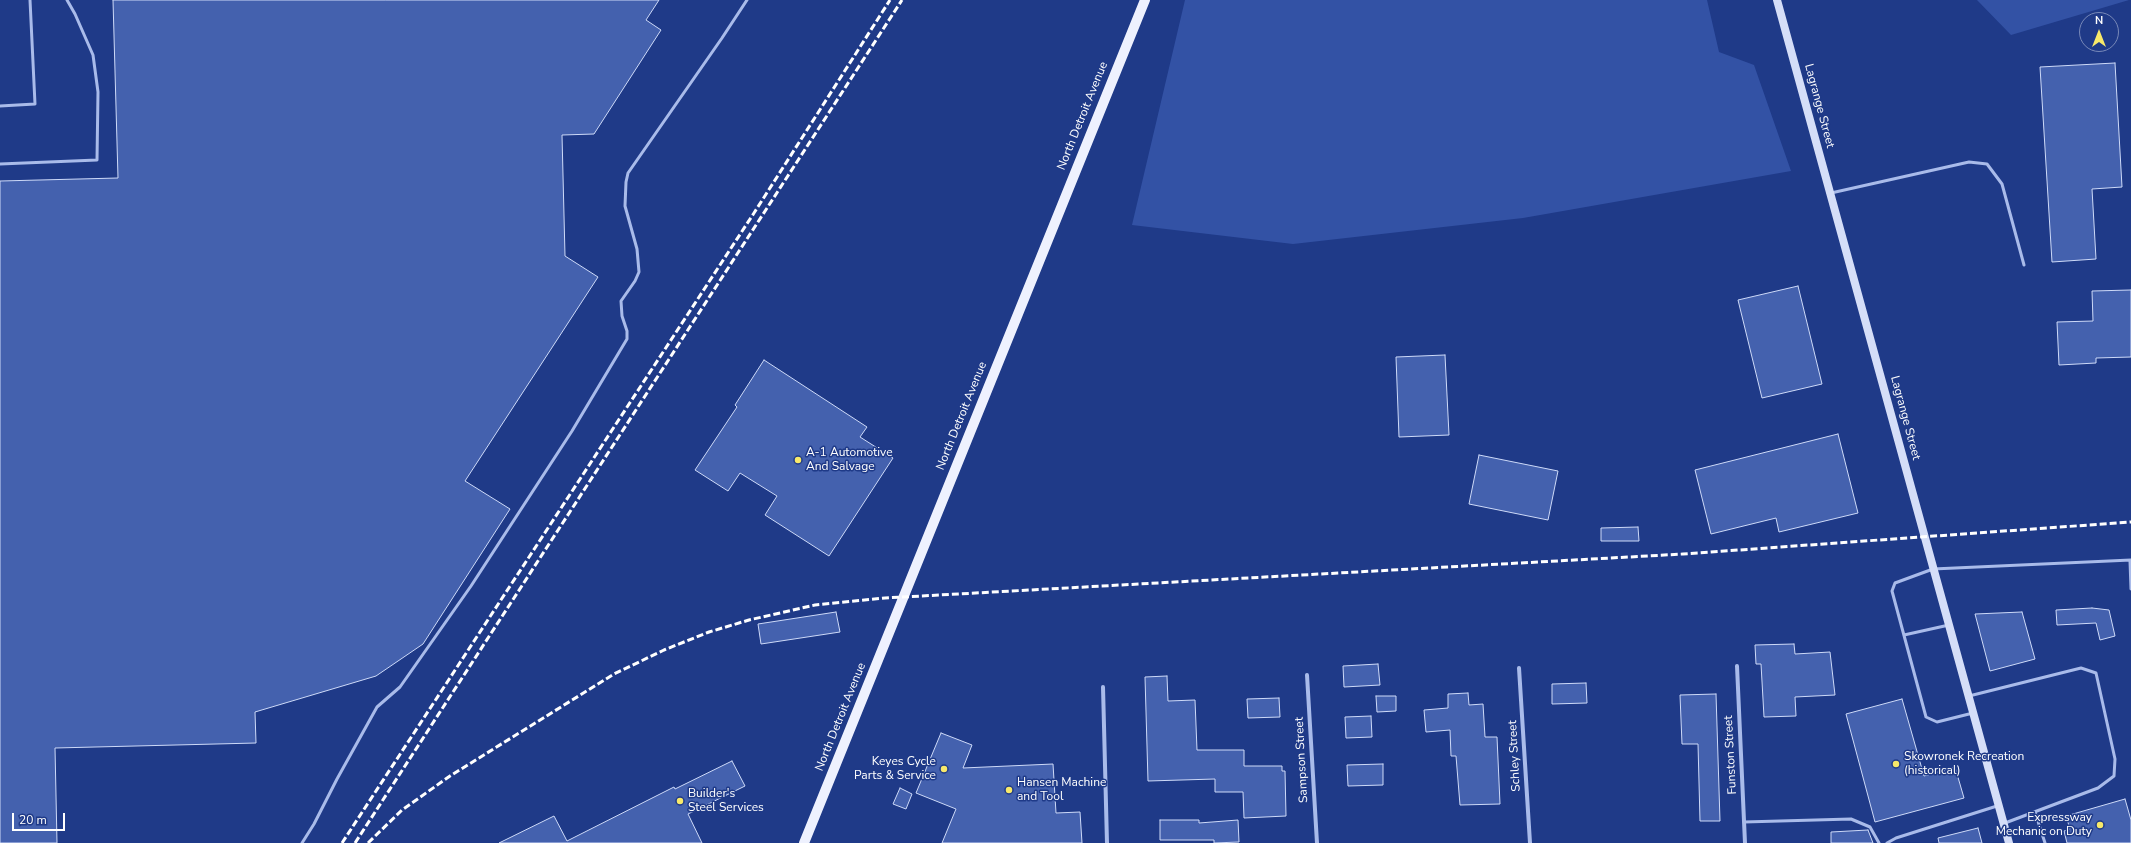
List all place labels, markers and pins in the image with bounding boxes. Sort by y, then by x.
place label: A-1 Automotive And Salvage [806,446,893,474]
marker: A-1 Automotive And Salvage [793,455,803,465]
place label: Skowronek Recreation (historical) [1904,750,2024,778]
place label: Keyes Cycle Parts & Service [854,755,936,783]
marker: Skowronek Recreation (historical) [1891,759,1901,769]
marker: Keyes Cycle Parts & Service [939,764,949,774]
place label: Hansen Machine and Tool [1017,776,1106,804]
marker: Hansen Machine and Tool [1004,785,1014,795]
place label: Builder's Steel Services [688,787,764,815]
marker: Builder's Steel Services [675,796,685,806]
place label: Expressway Mechanic on Duty [1996,811,2092,839]
marker: Expressway Mechanic on Duty [2095,820,2105,830]

